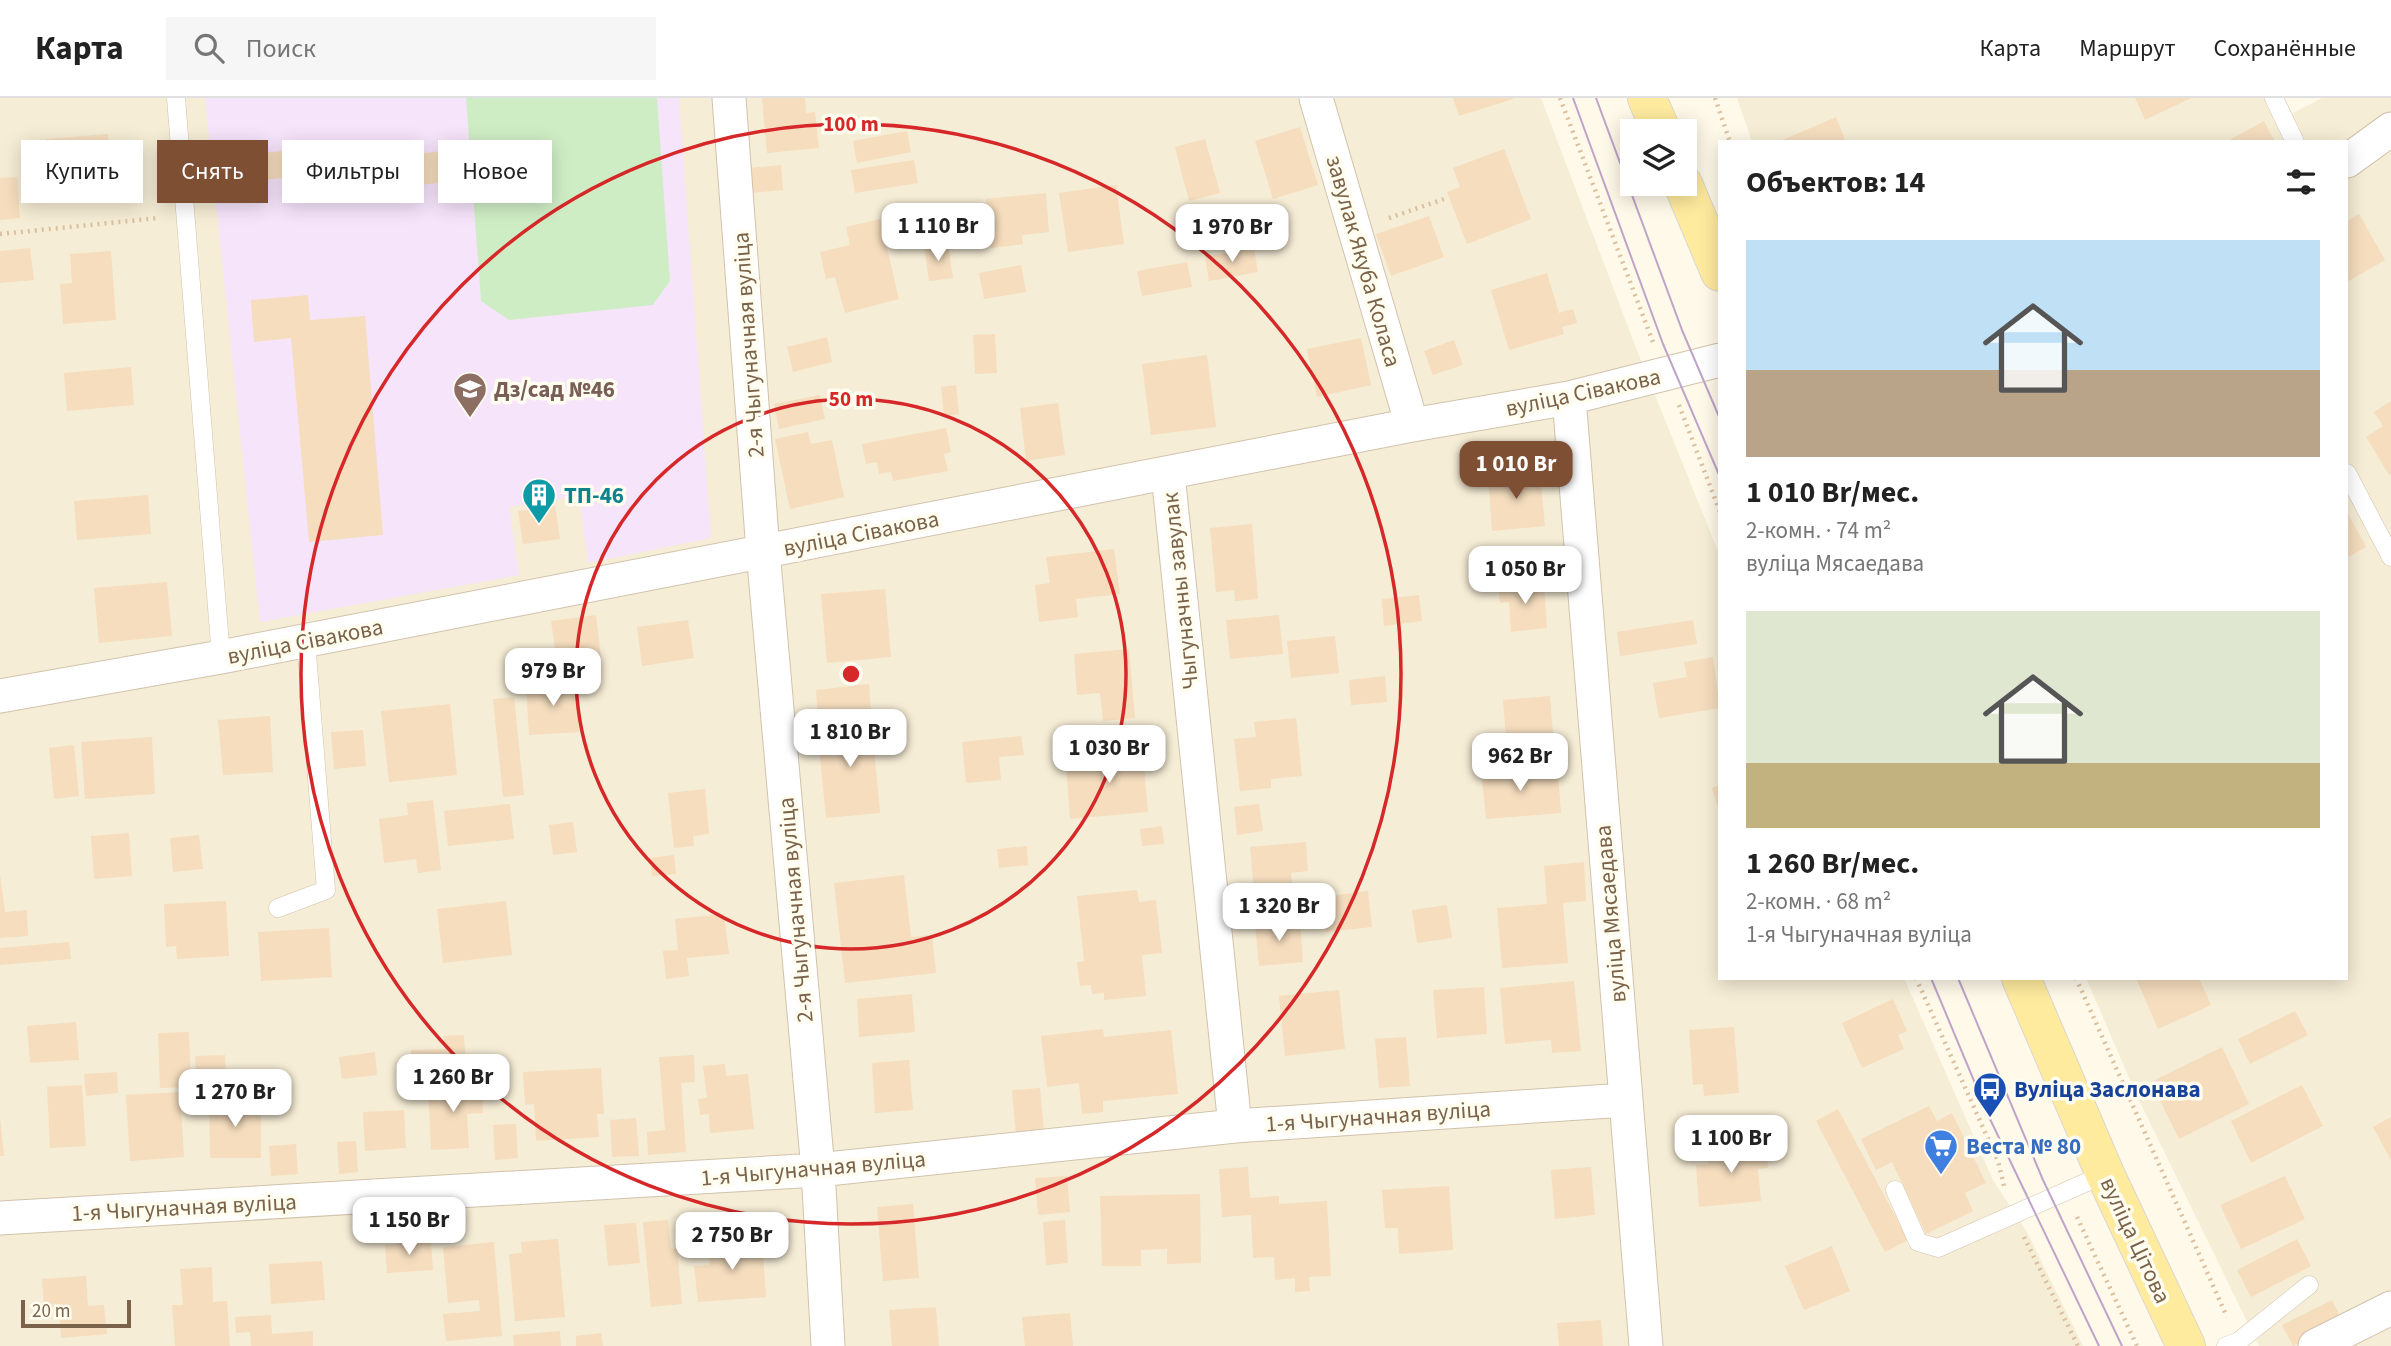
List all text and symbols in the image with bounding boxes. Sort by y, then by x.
search box [166,17,656,80]
text: Карта [35,25,124,72]
icon: search [190,29,228,67]
text: Поиск [246,30,316,67]
text: Карта [1980,31,2041,66]
text: Маршрут [2079,31,2175,66]
text: Сохранённые [2213,31,2356,66]
text: 100 m [823,109,879,139]
map controls [1620,119,1697,196]
button: layers [1620,119,1697,196]
chip: Купить [21,140,143,203]
chip: Снять [157,140,268,203]
chip: Фильтры [282,140,424,203]
chip: Новое [438,140,552,203]
street label: завулак Якуба Коласа [1317,151,1410,371]
text: Объектов: 14 [1746,161,1925,204]
icon: filters [2282,163,2320,201]
pin: 1 110 Br [866,204,1010,263]
pin: 1 970 Br [1160,204,1304,264]
text: 1 110 Br [898,209,978,242]
text: 1 970 Br [1192,210,1272,243]
street label: 2-я Чыгуначная вуліца [724,231,773,459]
icon: home [1970,285,2096,411]
street label: вуліца Сівакова [1502,360,1664,425]
school or university icon: Дз/сад №46 [451,370,489,419]
place label: Дз/сад №46 [494,373,615,406]
text: 50 m [829,384,873,414]
pin: 1 010 Br [1444,442,1588,501]
text: 1 010 Br [1476,447,1556,480]
text: 1 010 Br/мес. [1746,471,1919,514]
building icon: ТП-46 [520,476,558,525]
place label: ТП-46 [564,479,624,512]
street label: Чыгуначны завулак [1154,490,1207,691]
street label: вуліца Сівакова [780,502,942,565]
text: 2-комн. · 74 m² [1746,514,1891,547]
pin: 1 050 Br [1453,546,1597,606]
text: вуліца Мясаедава [1746,547,1924,580]
text: 1 050 Br [1485,552,1565,585]
street label: вуліца Сівакова [224,610,386,673]
pin: 979 Br [496,648,610,708]
text: 979 Br [521,654,585,687]
icon: home [1970,656,2096,782]
centre of rings [839,662,863,686]
pin: 1 810 Br [778,710,922,769]
text: 1 810 Br [810,715,890,748]
pin: 1 030 Br [1037,726,1181,785]
text: 1 030 Br [1069,731,1149,764]
pin: 962 Br [1463,734,1577,793]
text: 962 Br [1488,739,1552,772]
street label: 2-я Чыгуначная вуліца [769,796,822,1024]
street label: вуліца Мясаедава [1586,824,1635,1004]
text: 1 260 Br/мес. [1746,842,1919,885]
pin: 1 320 Br [1207,884,1351,943]
text: 2-комн. · 68 m² [1746,885,1891,918]
text: 1 320 Br [1239,889,1319,922]
text: 1-я Чыгуначная вуліца [1746,918,1972,951]
pin: 1 260 Br [381,1054,525,1114]
text: 1 260 Br [413,1060,493,1093]
pin: 1 270 Br [163,1070,307,1129]
bus stop icon: Вуліца Заслонава [1971,1070,2009,1119]
place label: Вуліца Заслонава [2014,1073,2201,1106]
text: 1 270 Br [195,1075,275,1108]
street label: 1-я Чыгуначная вуліца [1264,1092,1492,1141]
pin: 1 100 Br [1659,1116,1803,1175]
text: 1 100 Br [1691,1121,1771,1154]
supermarket icon: Веста № 80 [1922,1127,1960,1176]
place label: Веста № 80 [1966,1130,2081,1163]
street label: 1-я Чыгуначная вуліца [699,1142,927,1195]
street label: вуліца Цітова [2092,1172,2179,1309]
street label: 1-я Чыгуначная вуліца [70,1185,298,1230]
pin: 1 150 Br [337,1198,481,1257]
text: 1 150 Br [369,1203,449,1236]
pin: 2 750 Br [660,1212,804,1272]
text: 2 750 Br [692,1218,772,1251]
scale bar [21,1297,131,1329]
text: 20 m [32,1298,70,1325]

